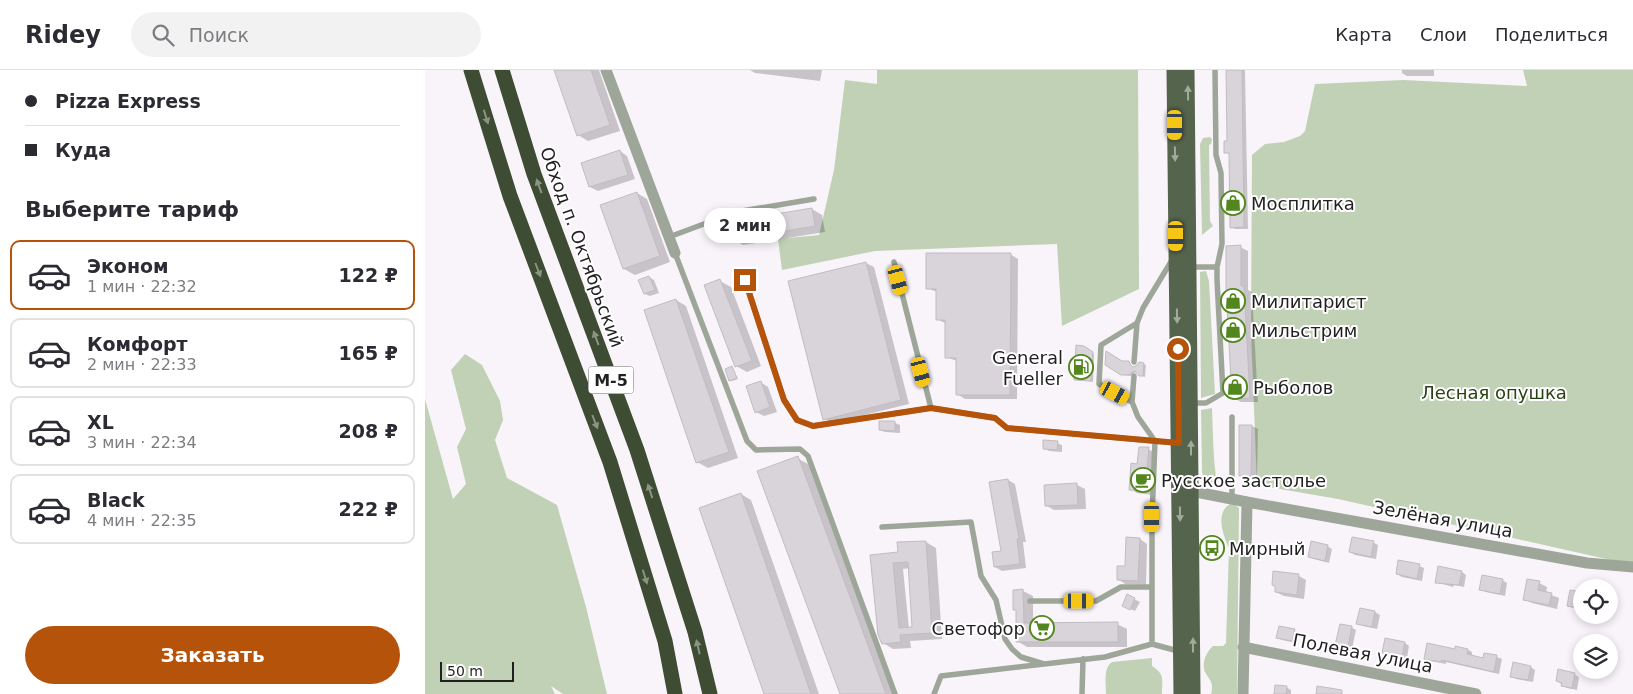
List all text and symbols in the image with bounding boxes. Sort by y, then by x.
search box [131,12,481,57]
text: Ridey [25,21,101,49]
icon: search [149,21,177,49]
text: Поиск [189,24,249,46]
text: Карта [1335,24,1392,45]
text: Слои [1420,24,1467,45]
text: Поделиться [1495,24,1608,45]
one-way arrow [1184,85,1192,101]
text: Pizza Express [55,90,201,112]
one-way arrow [482,109,490,124]
car [1167,110,1182,140]
text: Куда [55,139,111,161]
street label: Обход п. Октябрьский [536,144,628,350]
one-way arrow [1172,146,1180,162]
one-way arrow [535,178,543,193]
shop icon: Мосплитка [1220,190,1246,216]
place label: Мосплитка [1251,193,1355,214]
text: Выберите тариф [25,197,239,222]
callout: 2 мин [704,208,786,242]
text: 2 мин [719,216,771,235]
car [1168,221,1183,251]
icon: car [27,253,72,298]
text: Эконом [87,255,169,277]
one-way arrow [535,263,542,278]
text: 122 ₽ [339,264,398,286]
car [886,264,909,296]
route end [734,269,756,291]
text: 1 мин · 22:32 [87,277,197,296]
shop icon: Милитарист [1220,288,1246,314]
place label: Милитарист [1251,291,1366,312]
one-way arrow [1173,308,1181,324]
shop icon: Мильстрим [1220,317,1246,343]
place label: Мильстрим [1251,320,1357,341]
icon: car [27,331,72,376]
one-way arrow [592,331,599,346]
text: Комфорт [87,333,188,355]
route start [1167,338,1189,360]
text: 165 ₽ [339,342,398,364]
place label: General Fueller [992,347,1064,389]
fuel station icon: General Fueller [1068,354,1094,380]
text: 2 мин · 22:33 [87,355,197,374]
car [909,356,932,388]
road number: М-5 [589,366,633,394]
shop icon: Рыболов [1222,374,1248,400]
place label: Рыболов [1253,377,1333,398]
car [1098,379,1131,407]
park label: Лесная опушка [1421,382,1567,403]
icon: car [27,409,72,454]
text: XL [87,411,114,433]
one-way arrow [592,415,600,430]
text: 208 ₽ [339,420,398,442]
text: 3 мин · 22:34 [87,433,197,452]
one-way arrow [1187,440,1195,456]
cafe icon: Русское застолье [1130,467,1156,493]
place label: Русское застолье [1161,470,1326,491]
one-way arrow [646,484,654,499]
icon: car [27,487,72,532]
text: Black [87,489,145,511]
street label: Зелёная улица [1371,496,1515,542]
text: 222 ₽ [339,498,398,520]
car [1144,502,1159,532]
one-way arrow [1176,506,1184,522]
text: 4 мин · 22:35 [87,511,197,530]
bus stop icon: Мирный [1199,535,1225,561]
place label: Мирный [1229,538,1305,559]
one-way arrow [642,570,650,585]
map controls [1573,579,1618,679]
button: locate [1573,579,1618,624]
car [1064,594,1094,609]
supermarket icon: Светофор [1029,615,1055,641]
place label: Светофор [931,618,1025,639]
button: Заказать [25,626,400,684]
street label: Полевая улица [1291,629,1435,677]
button: layers [1573,634,1618,679]
one-way arrow [1189,637,1197,653]
one-way arrow [694,639,702,654]
scale bar [440,659,514,682]
text: 50 m [447,663,483,679]

